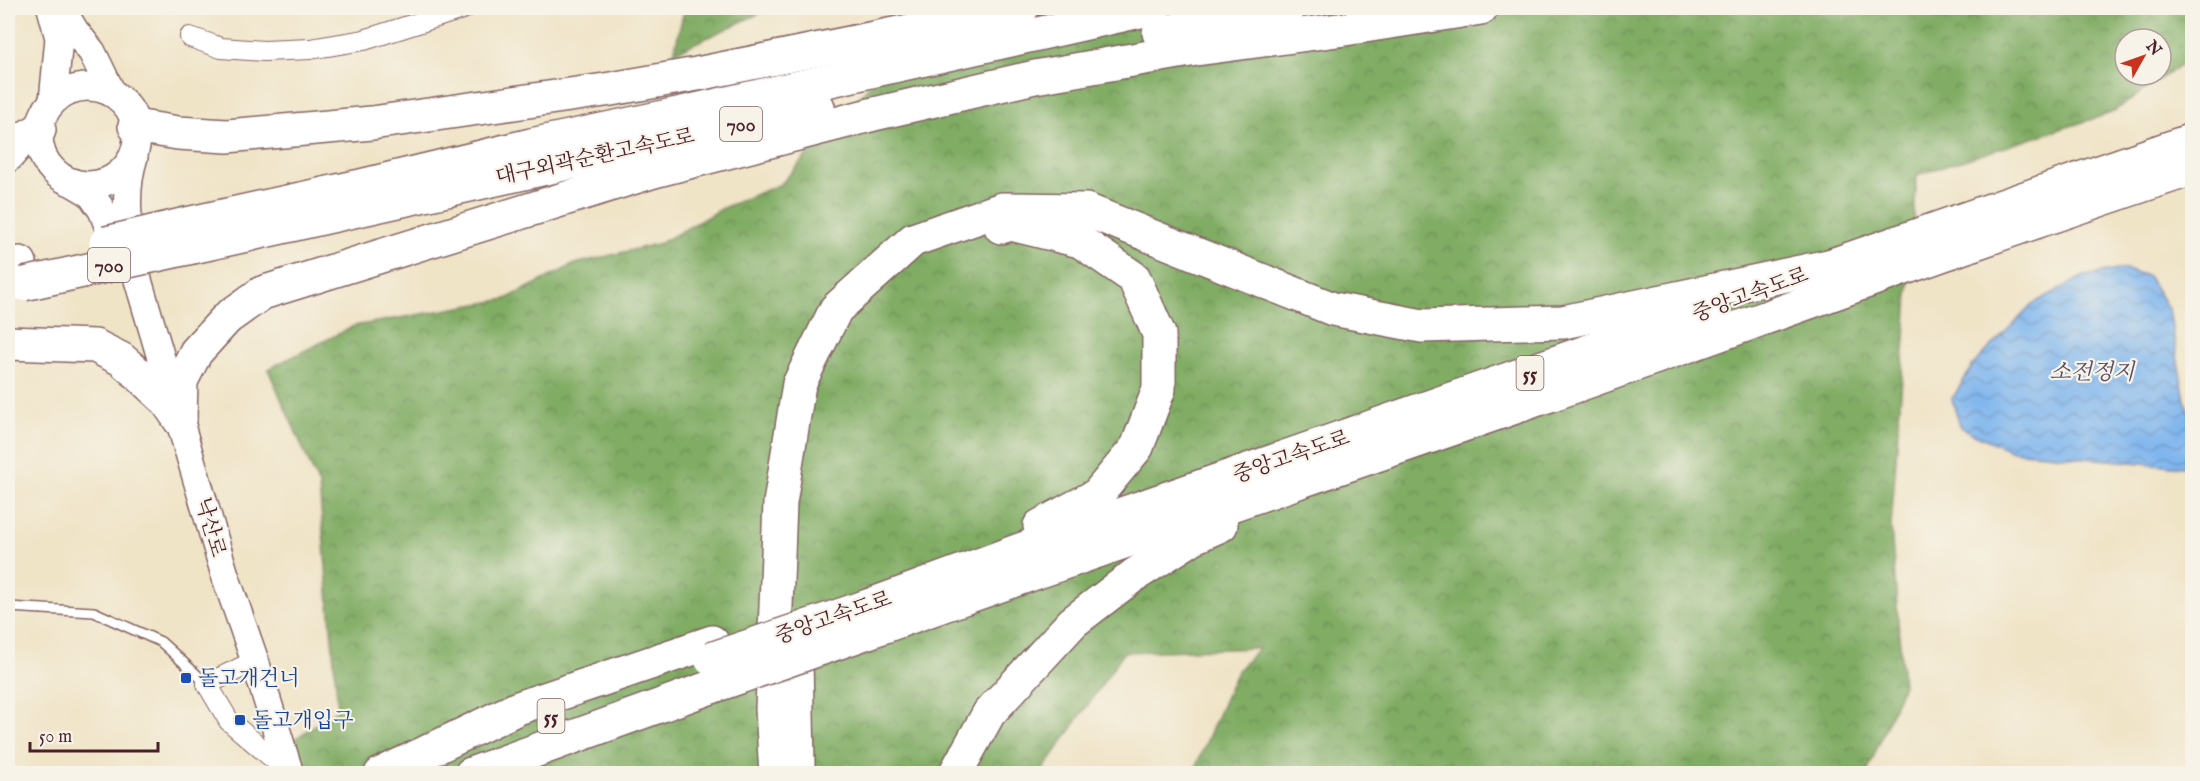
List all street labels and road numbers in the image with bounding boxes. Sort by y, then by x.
road number: 700 [720,107,762,141]
street label: 대구외곽순환고속도로 [493,123,697,192]
road number: 700 [88,248,130,282]
street label: 중앙고속도로 [1689,262,1812,329]
road number: 55 [1516,356,1544,390]
street label: 중앙고속도로 [1230,425,1353,490]
street label: 낙산로 [188,494,231,560]
street label: 중앙고속도로 [772,586,895,651]
road number: 55 [538,699,564,733]

